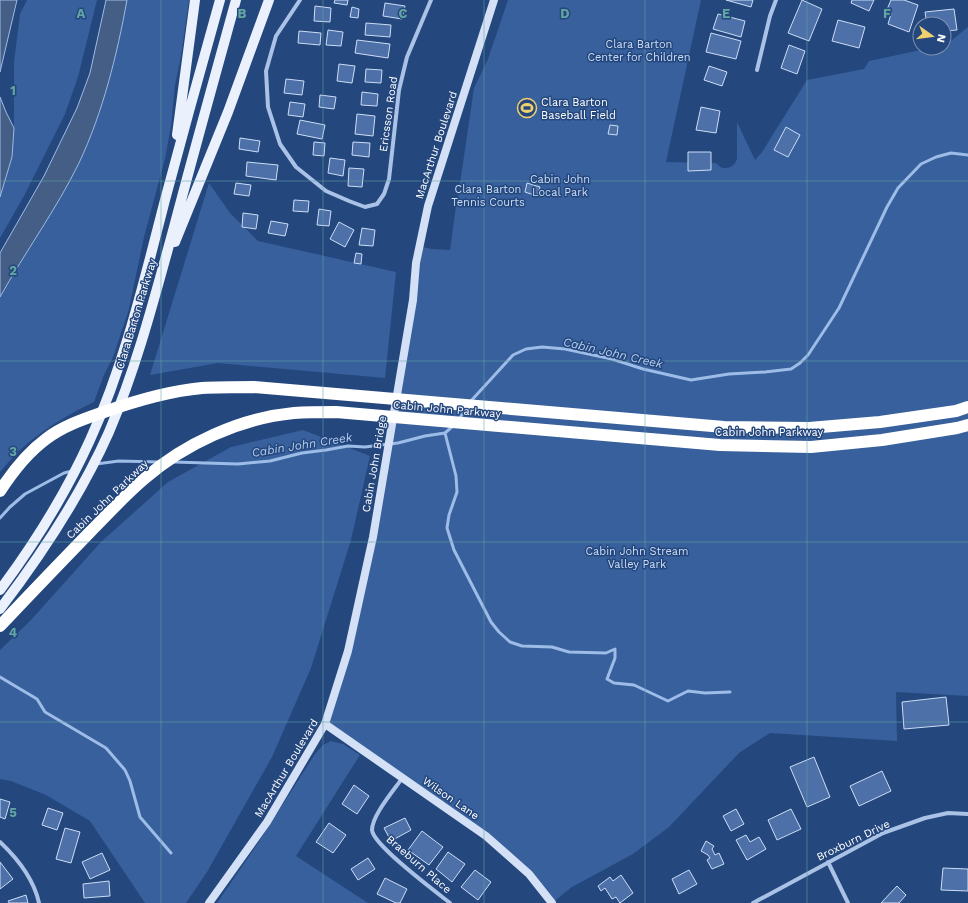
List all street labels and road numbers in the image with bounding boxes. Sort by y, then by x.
street label: Ericsson Road [377,75,400,153]
street label: MacArthur Boulevard [413,90,460,201]
street label: Clara Barton Parkway [113,257,160,371]
street label: Cabin John Parkway [392,398,502,421]
street label: Cabin John Bridge [360,415,389,513]
street label: Cabin John Parkway [715,426,823,439]
street label: Cabin John Parkway [64,457,151,542]
street label: MacArthur Boulevard [252,717,321,820]
street label: Wilson Lane [420,774,481,823]
street label: Broxburn Drive [814,817,892,864]
street label: Braeburn Place [384,833,454,896]

